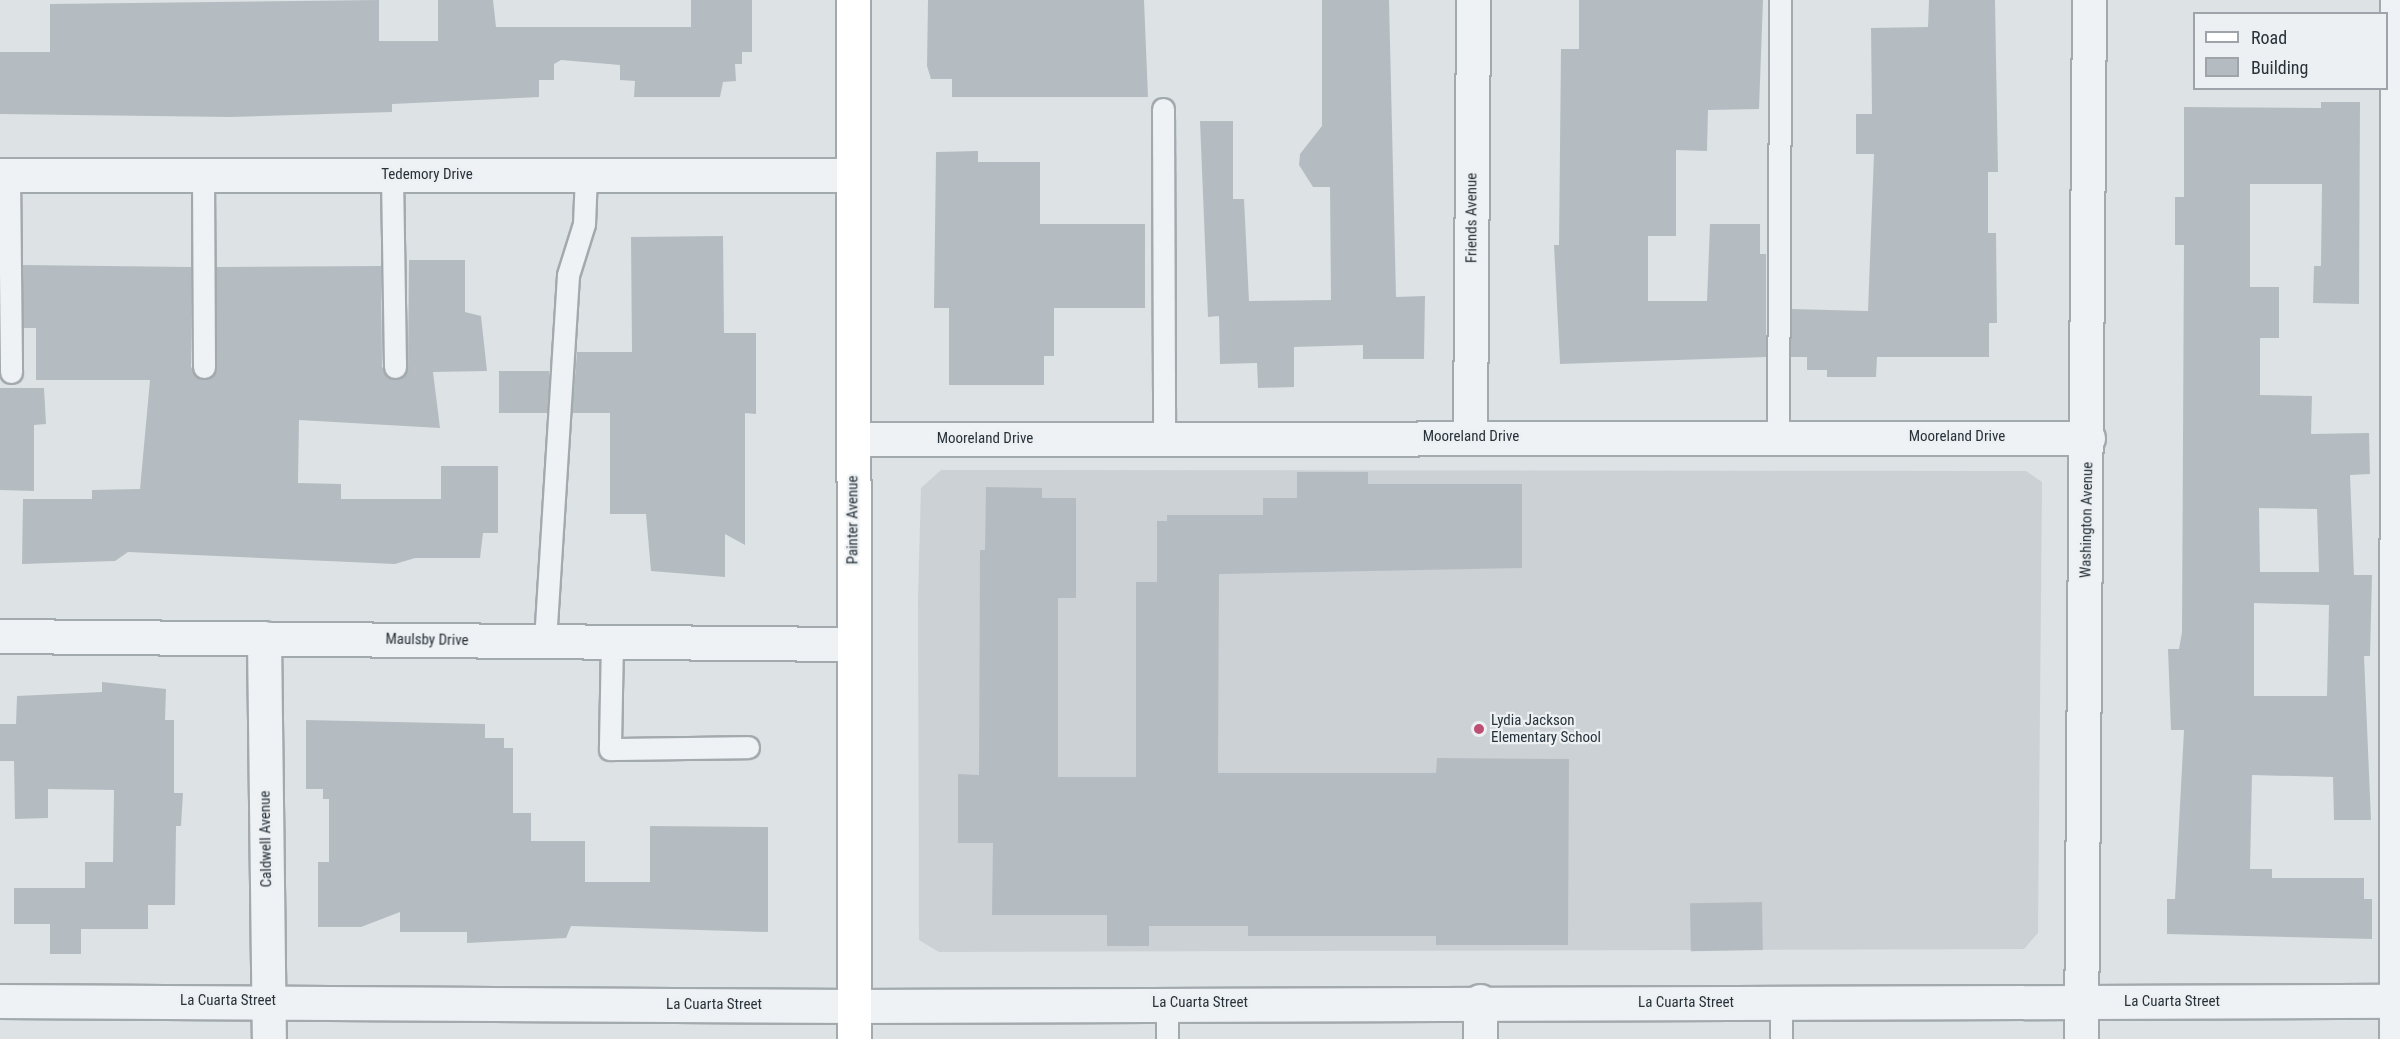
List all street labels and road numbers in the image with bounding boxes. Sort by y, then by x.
street label: Tedemory Drive [381,166,473,184]
street label: Friends Avenue [1463,173,1481,263]
street label: Mooreland Drive [1423,428,1519,446]
street label: Mooreland Drive [1909,428,2005,446]
street label: Mooreland Drive [937,430,1033,448]
street label: Washington Avenue [2077,462,2097,578]
street label: Painter Avenue [844,476,862,564]
street label: Maulsby Drive [385,630,469,650]
street label: Caldwell Avenue [256,790,276,888]
street label: La Cuarta Street [180,992,276,1010]
street label: La Cuarta Street [2124,993,2220,1011]
street label: La Cuarta Street [1152,994,1248,1012]
street label: La Cuarta Street [1638,994,1734,1012]
street label: La Cuarta Street [666,996,762,1014]

